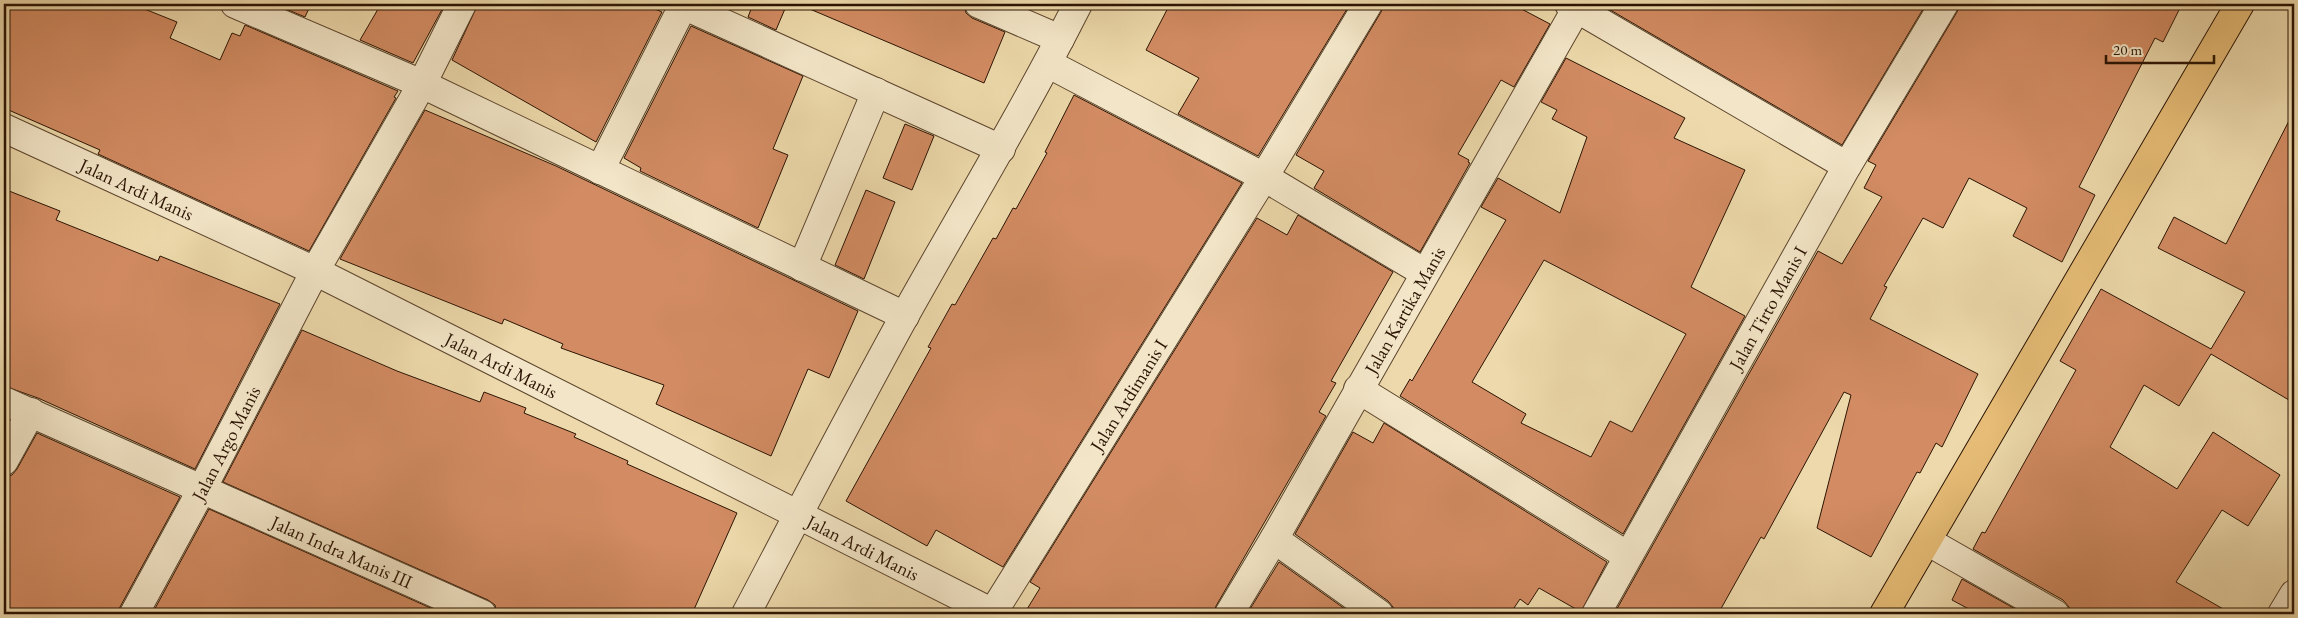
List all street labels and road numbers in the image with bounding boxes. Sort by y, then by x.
street label: Jalan Ardi Manis [74,151,198,226]
street label: Jalan Tirto Manis I [1722,241,1813,376]
street label: Jalan Kartika Manis [1357,242,1451,380]
street label: Jalan Ardi Manis [439,325,562,404]
street label: Jalan Ardimanis I [1083,334,1173,457]
street label: Jalan Argo Manis [185,381,266,507]
street label: Jalan Indra Manis III [265,508,417,594]
street label: Jalan Ardi Manis [801,508,923,586]

